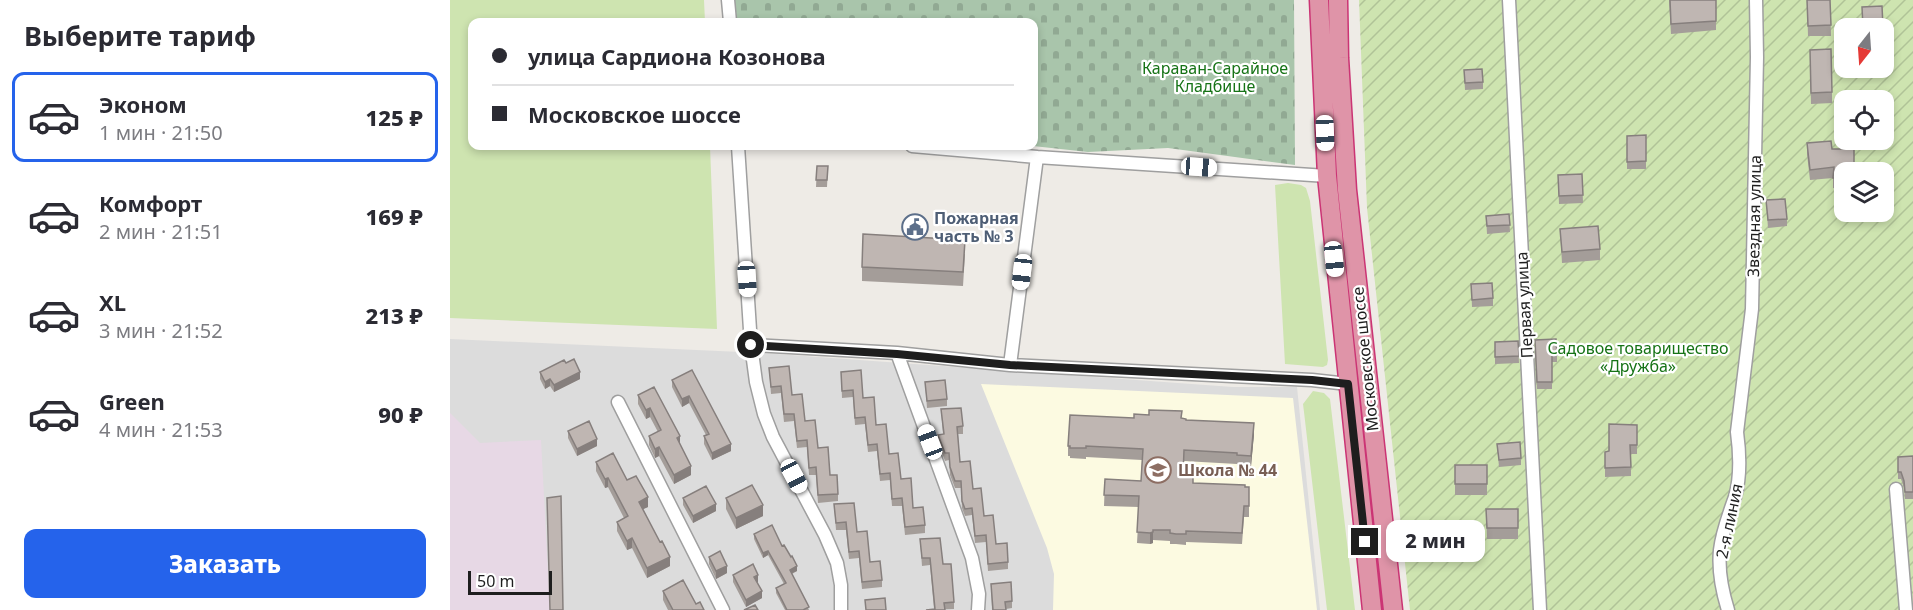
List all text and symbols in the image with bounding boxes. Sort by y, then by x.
text: Выберите тариф [24,17,256,54]
north arrow [1834,18,1894,78]
map controls [1834,18,1894,222]
text: улица Сардиона Козонова [528,41,826,71]
park label: Караван-Сарайное Кладбище [1142,57,1288,97]
text: Эконом [99,89,187,119]
icon: car [27,90,81,144]
button: locate [1834,90,1894,150]
text: Московское шоссе [528,99,741,129]
text: 125 ₽ [366,102,423,132]
car [1315,115,1335,151]
text: 1 мин · 21:50 [99,119,223,146]
street label: Звездная улица [1742,155,1766,277]
car [1180,157,1218,177]
button: layers [1834,162,1894,222]
text: Комфорт [99,188,202,218]
icon: car [27,189,81,243]
text: 169 ₽ [366,201,423,231]
place label: Пожарная часть № 3 [934,207,1019,247]
public building icon: Пожарная часть № 3 [900,212,930,242]
text: 2 мин · 21:51 [99,218,223,245]
car [1323,240,1345,278]
street label: Первая улица [1510,251,1538,359]
car [1011,253,1033,291]
car [737,260,757,298]
street label: Московское шоссе [1346,285,1384,432]
text: XL [99,287,126,317]
icon: car [27,288,81,342]
text: 213 ₽ [366,300,423,330]
text: 3 мин · 21:52 [99,317,223,344]
route start [737,331,764,358]
park label: Садовое товарищество «Дружба» [1547,337,1729,377]
text: Green [99,386,165,416]
icon: car [27,387,81,441]
text: 90 ₽ [378,399,423,429]
text: 4 мин · 21:53 [99,416,223,443]
car [915,422,945,462]
school or university icon: Школа № 44 [1143,455,1173,485]
car [778,456,810,496]
place label: Школа № 44 [1178,459,1277,481]
street label: 2-я линия [1710,482,1748,560]
callout: 2 мин [1386,521,1485,563]
text: 2 мин [1405,527,1466,554]
route end [1351,528,1378,555]
button: Заказать [24,529,426,598]
scale bar [468,568,552,596]
text: 50 m [477,570,514,592]

